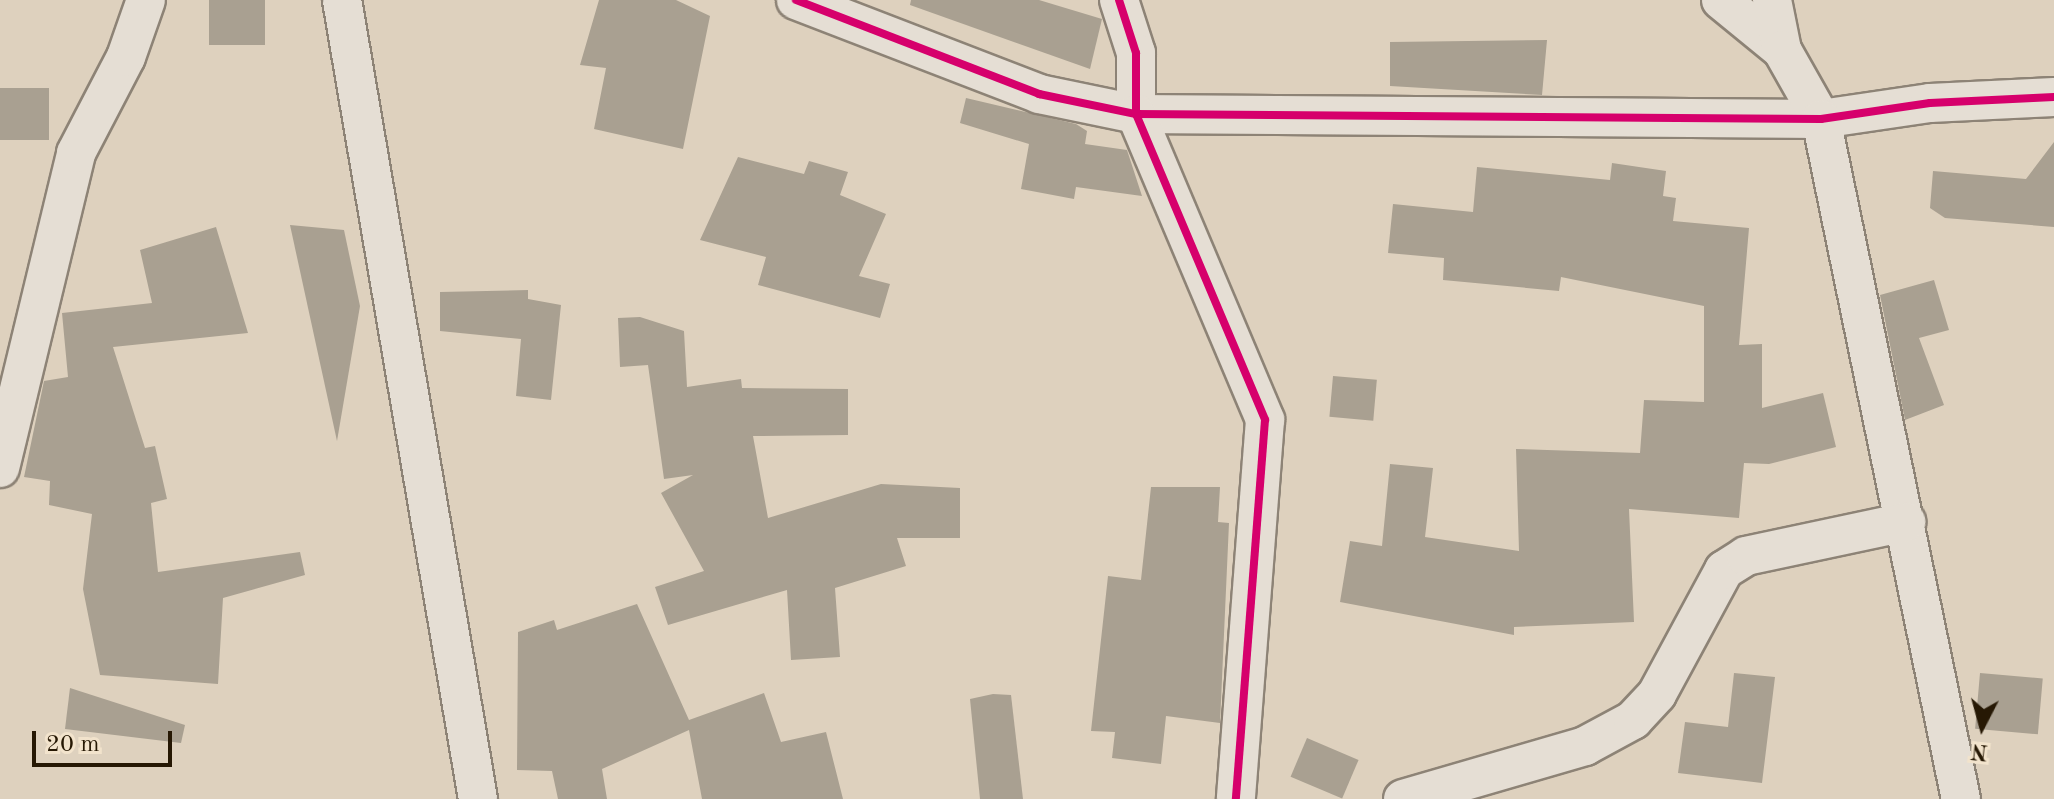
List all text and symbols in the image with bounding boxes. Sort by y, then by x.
north arrow [1942,687,2022,767]
scale bar [36,715,176,765]
text: 20 m [46,733,100,757]
text: N [1970,739,1989,763]

